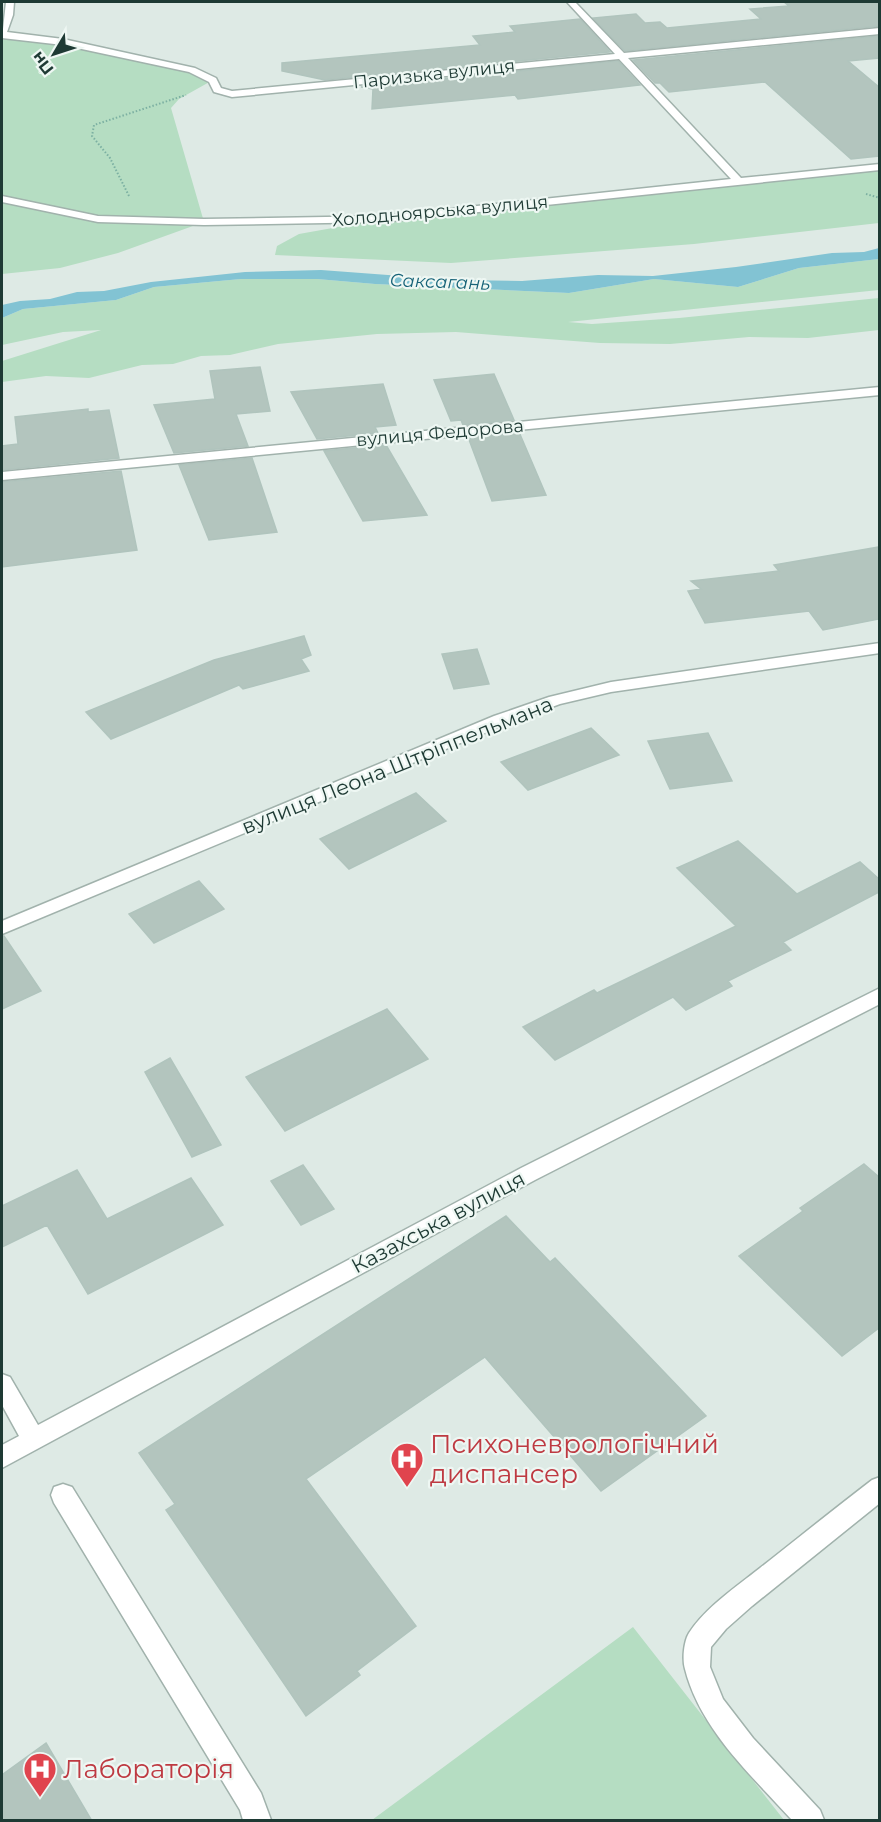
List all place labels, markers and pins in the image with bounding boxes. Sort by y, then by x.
place label: Психоневрологічний диспансер [430,1428,719,1490]
hospital icon: Психоневрологічний диспансер [389,1441,425,1488]
hospital icon: Лабораторія [22,1751,58,1798]
place label: Лабораторія [63,1753,234,1785]

